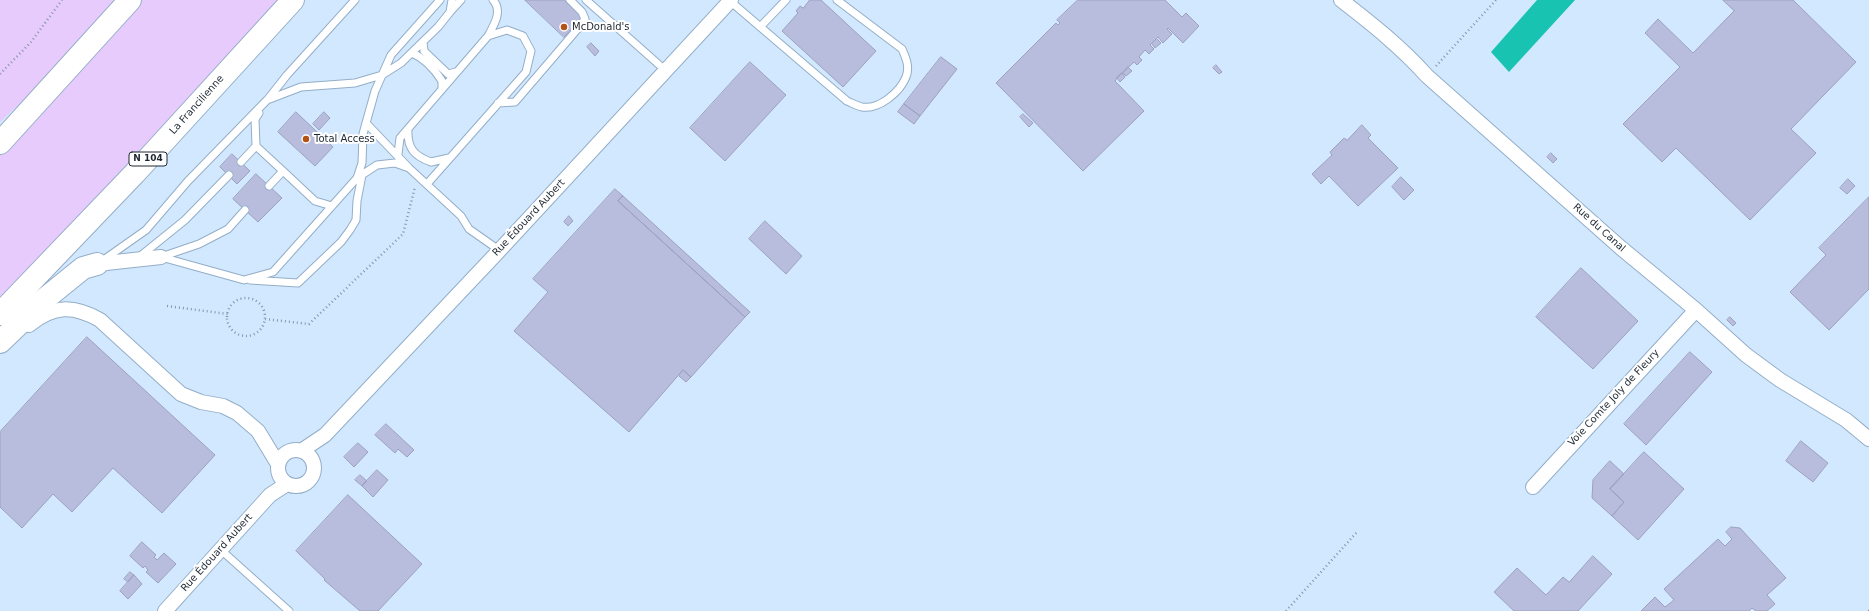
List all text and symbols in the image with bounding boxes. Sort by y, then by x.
place label: McDonald's [572,21,629,33]
marker: McDonald's [559,22,569,32]
street label: La Francilienne [167,73,227,137]
place label: Total Access [314,133,375,145]
marker: Total Access [301,134,311,144]
road number: N 104 [129,152,167,166]
street label: Rue Édouard Aubert [490,177,568,259]
street label: Rue du Canal [1570,201,1628,255]
street label: Voie Comte Joly de Fleury [1566,347,1662,449]
street label: Rue Édouard Aubert [179,512,255,594]

